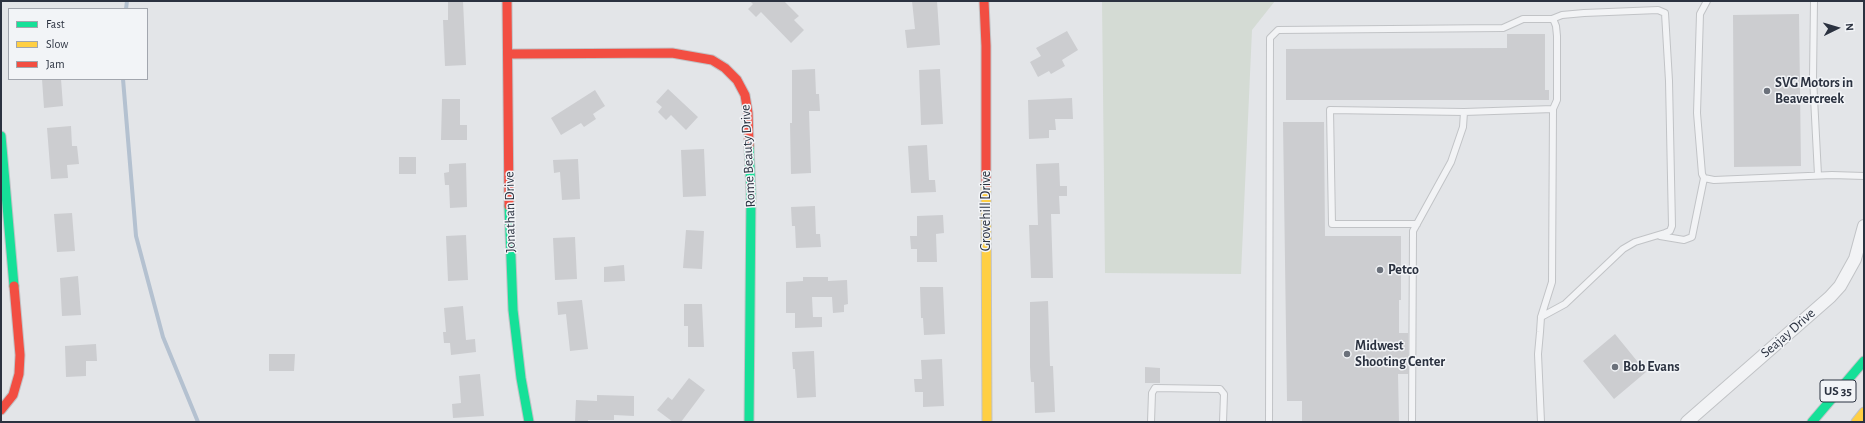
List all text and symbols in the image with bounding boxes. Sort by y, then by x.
legend [8,8,148,80]
north arrow [1817,8,1857,48]
text: Fast [46,18,65,30]
text: N [1844,23,1855,31]
text: Slow [46,38,68,50]
text: Jam [46,58,65,70]
place label: SVG Motors in Beavercreek [1775,75,1853,108]
marker: SVG Motors in Beavercreek [1762,86,1772,96]
street label: Rome Beauty Drive [737,104,759,208]
street label: Jonathan Drive [501,171,519,253]
street label: Grovehill Drive [978,171,994,251]
place label: Petco [1388,262,1419,278]
marker: Petco [1375,265,1385,275]
street label: Seajay Drive [1757,305,1819,361]
place label: Midwest Shooting Center [1355,338,1445,370]
marker: Midwest Shooting Center [1342,349,1352,359]
place label: Bob Evans [1623,359,1680,375]
marker: Bob Evans [1610,362,1620,372]
road number: US 35 [1820,380,1856,402]

